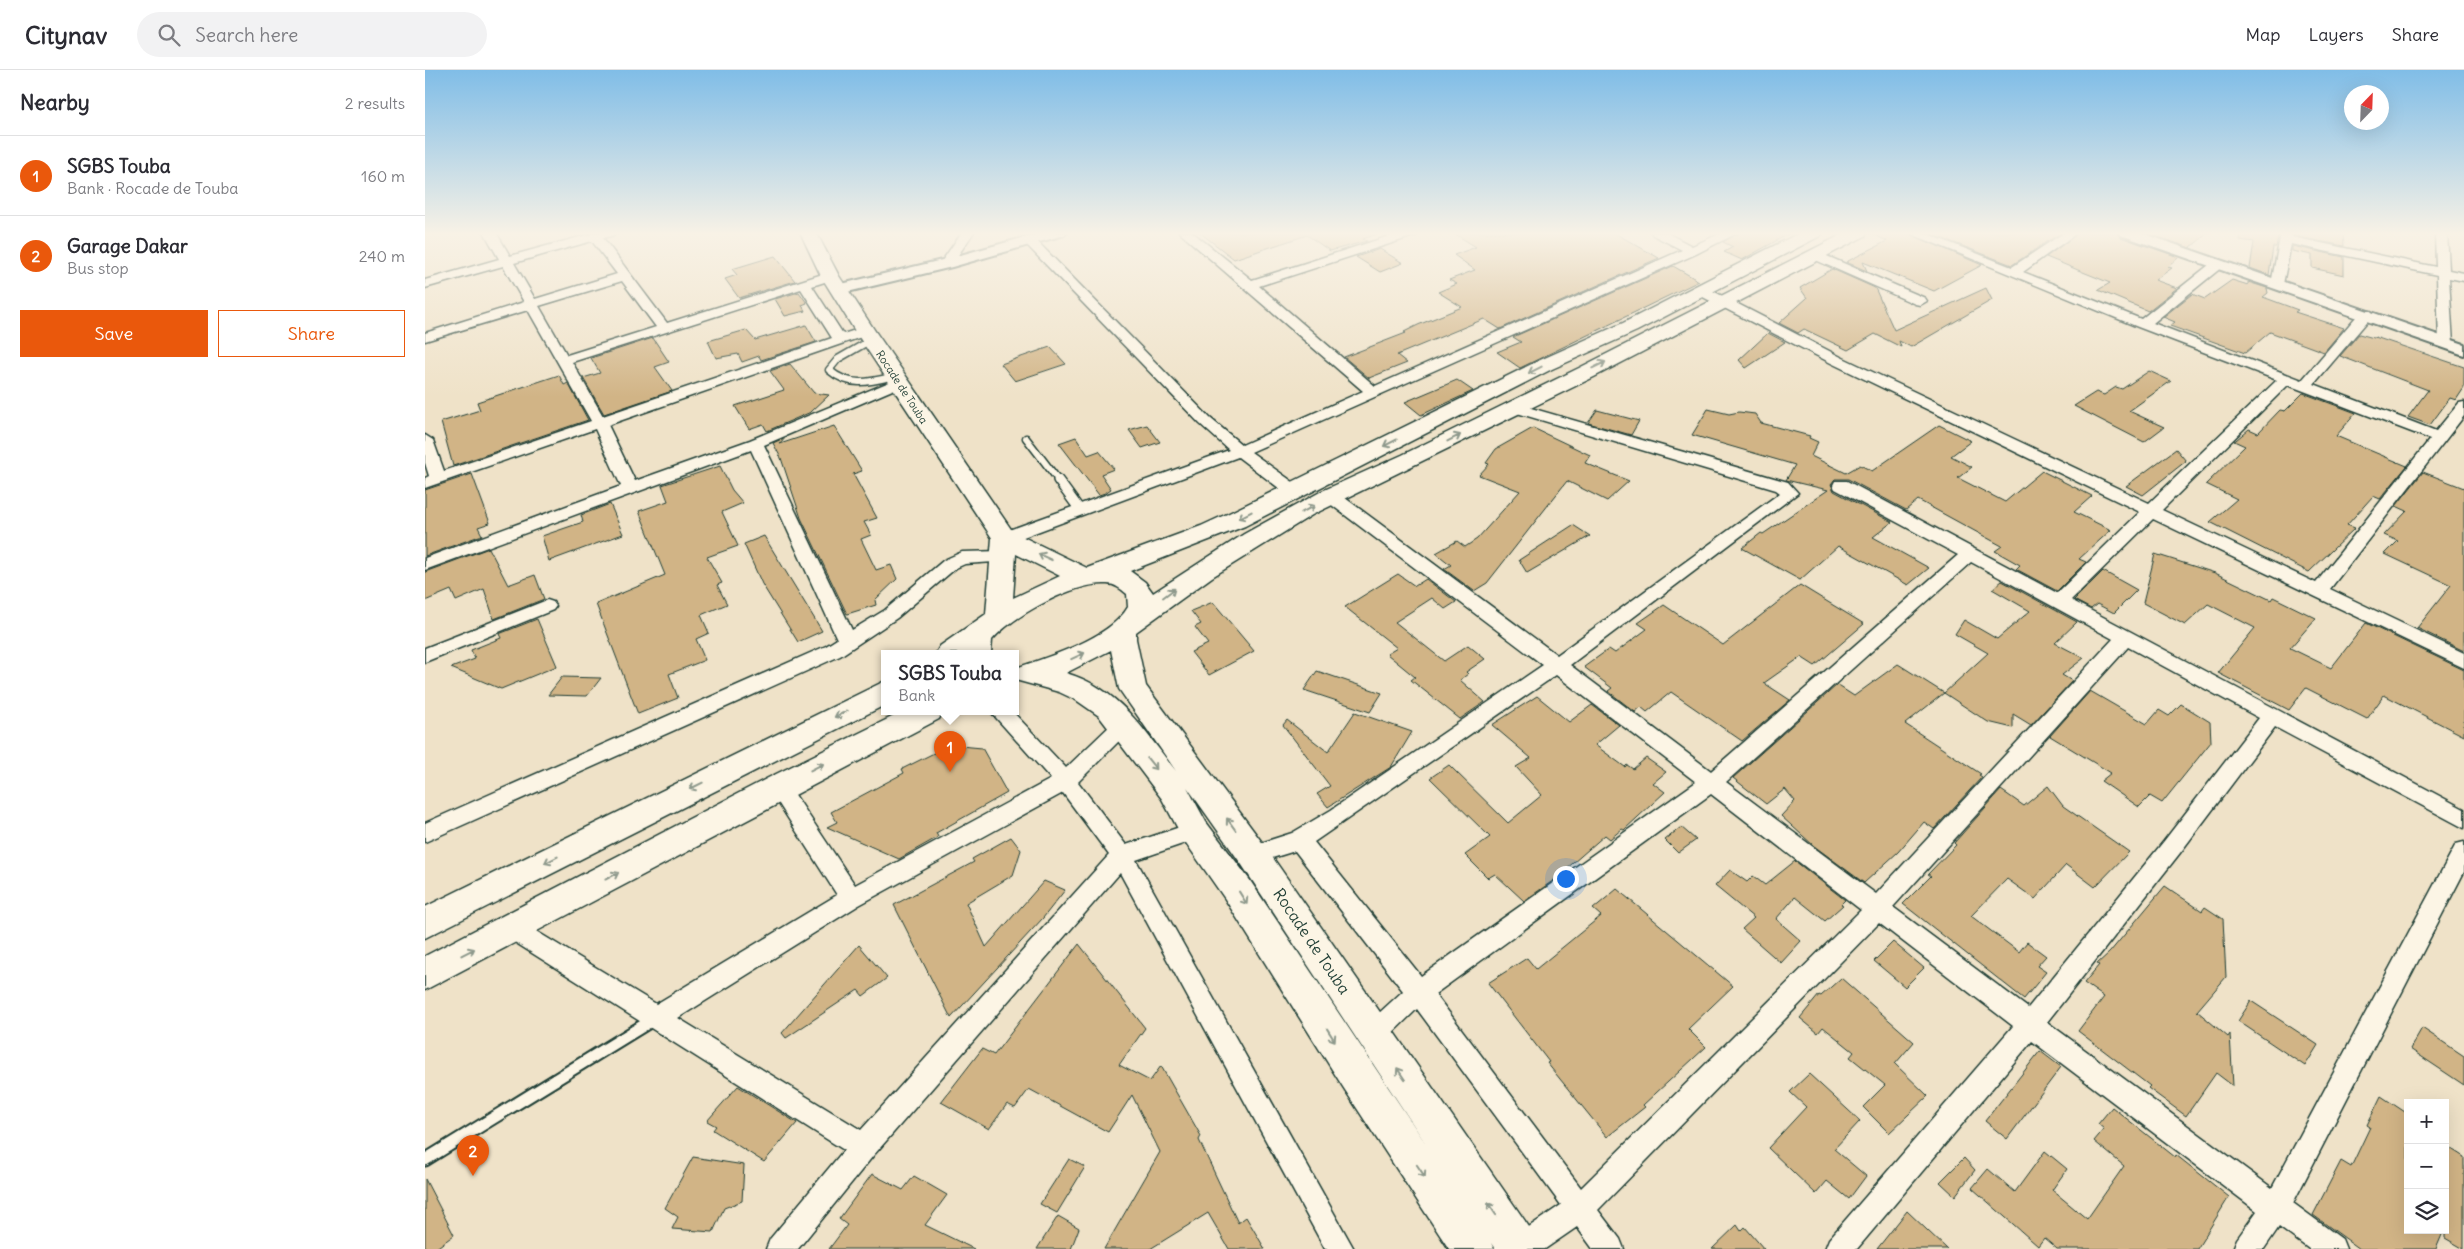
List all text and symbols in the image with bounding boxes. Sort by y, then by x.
search box [137,12,487,57]
text: Citynav [25,20,107,50]
icon: search [155,21,183,49]
text: Search here [195,23,298,47]
text: Map [2245,23,2280,46]
text: Layers [2308,23,2364,46]
text: Share [2392,23,2439,46]
north arrow [2344,85,2389,130]
text: Nearby [20,89,90,116]
text: 2 results [345,93,405,113]
text: SGBS Touba [67,154,171,178]
text: 1 [33,166,39,186]
text: 160 m [361,166,405,186]
text: Bank · Rocade de Touba [67,178,239,198]
text: Garage Dakar [67,234,188,258]
text: 2 [32,246,40,266]
text: 240 m [359,246,405,266]
text: Bus stop [67,258,129,278]
button: Save [20,310,208,357]
button: Share [218,310,405,357]
street label: Rocade de Touba [873,348,931,426]
one-way arrow [1591,360,1606,369]
one-way arrow [1528,365,1543,375]
one-way arrow [1446,433,1461,443]
one-way arrow [1383,439,1398,448]
one-way arrow [1300,503,1314,513]
one-way arrow [1237,510,1252,520]
one-way arrow [1038,552,1053,562]
one-way arrow [1162,588,1175,599]
popup [881,650,1019,715]
one-way arrow [1070,651,1085,660]
text: SGBS Touba [898,661,1002,685]
text: Bank [898,685,935,705]
one-way arrow [834,709,849,719]
pin: 1 [934,731,966,772]
one-way arrow [1147,757,1158,770]
one-way arrow [810,762,825,772]
one-way arrow [689,782,704,791]
one-way arrow [1225,818,1236,831]
one-way arrow [544,856,559,865]
your location [1553,866,1579,892]
one-way arrow [604,871,619,880]
street label: Rocade de Touba [1269,884,1355,998]
one-way arrow [1239,891,1249,905]
one-way arrow [461,947,476,957]
one-way arrow [1326,1028,1336,1042]
one-way arrow [1396,1067,1406,1081]
map controls [2404,1099,2449,1234]
button: + [2404,1099,2449,1144]
pin: 2 [457,1135,489,1176]
button: − [2404,1144,2449,1189]
one-way arrow [1416,1163,1426,1177]
button: layers [2404,1189,2449,1234]
one-way arrow [1487,1202,1497,1216]

